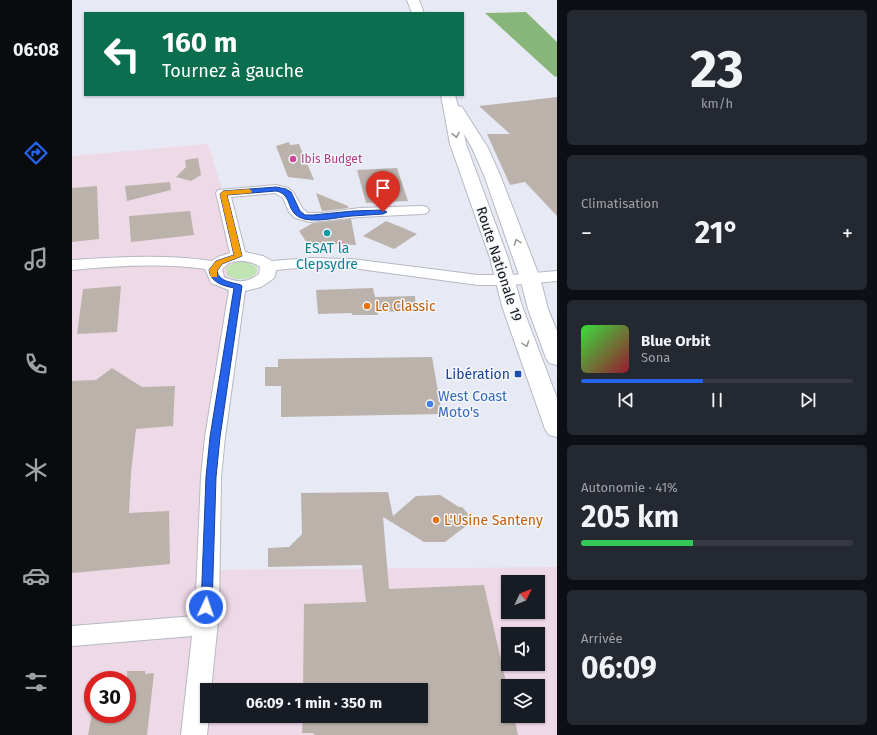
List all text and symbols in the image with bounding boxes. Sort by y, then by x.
text: 160 m [162,26,237,59]
icon: left [96,28,148,80]
text: 23 [690,38,744,101]
text: 06:08 [13,39,59,61]
text: Tournez à gauche [162,60,304,82]
text: km/h [701,96,733,111]
one-way arrow [451,132,460,138]
icon: directions [22,139,50,167]
place label: Ibis Budget [301,152,363,166]
marker: Ibis Budget [288,154,298,164]
pin [366,171,400,212]
icon: arrive [372,177,394,199]
text: Climatisation [581,196,659,211]
street label: Route Nationale 19 [472,205,526,323]
text: 21° [695,215,739,251]
text: − [581,220,592,247]
text: + [842,220,853,247]
marker: ESAT la Clepsydre [322,228,332,238]
one-way arrow [513,238,521,245]
place label: ESAT la Clepsydre [296,240,358,273]
icon: music [22,245,50,273]
place label: Le Classic [375,298,436,315]
marker: Le Classic [362,301,372,311]
text: Blue Orbit [641,332,710,350]
one-way arrow [521,340,529,347]
icon: phone [22,350,50,378]
text: Sona [641,350,670,365]
place label: Libération [445,366,510,383]
marker: Libération [513,369,523,379]
place label: West Coast Moto's [438,388,508,421]
icon: previous [615,389,637,411]
icon: pause [706,389,728,411]
icon: next [797,389,819,411]
marker: West Coast Moto's [425,399,435,409]
icon: climate [22,456,50,484]
text: Autonomie · 41% [581,480,678,495]
text: 205 km [581,499,679,535]
place label: L'Usine Santeny [444,512,543,529]
marker: L'Usine Santeny [431,515,441,525]
icon: car [22,562,50,590]
north arrow [501,575,545,619]
map controls [501,575,545,723]
position arrow [185,586,227,628]
button: sound [501,627,545,671]
text: Arrivée [581,631,623,646]
text: 06:09 [581,650,657,686]
icon: filters [22,668,50,696]
speed limit sign: 30 [84,671,136,723]
button: layers [501,679,545,723]
text: 06:09 · 1 min · 350 m [246,694,382,712]

